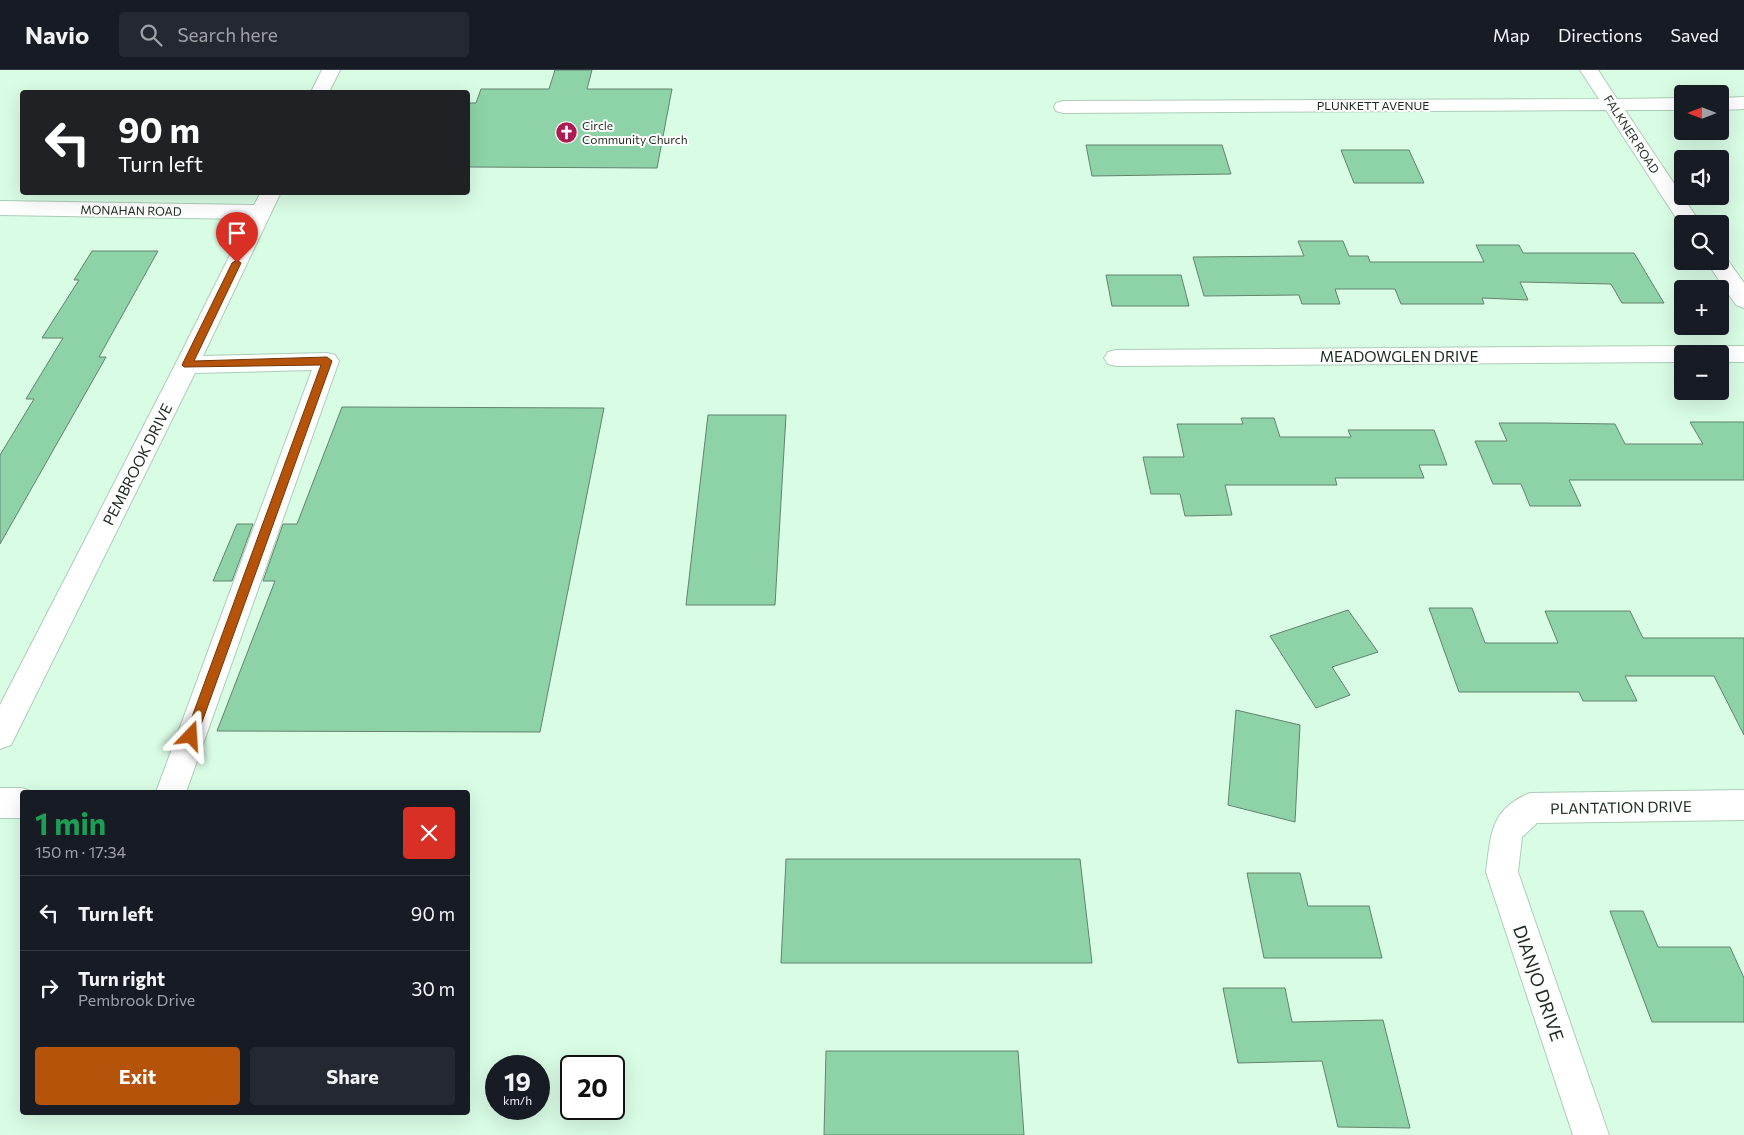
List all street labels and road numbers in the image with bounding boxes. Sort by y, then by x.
street label: FALKNER ROAD [1601,92,1663,176]
street label: PLUNKETT AVENUE [1317,98,1429,112]
street label: MONAHAN ROAD [80,202,182,218]
street label: MEADOWGLEN DRIVE [1320,347,1478,365]
street label: PEMBROOK DRIVE [99,400,176,528]
street label: PLANTATION DRIVE [1550,797,1692,817]
street label: DIANJO DRIVE [1509,922,1569,1044]

